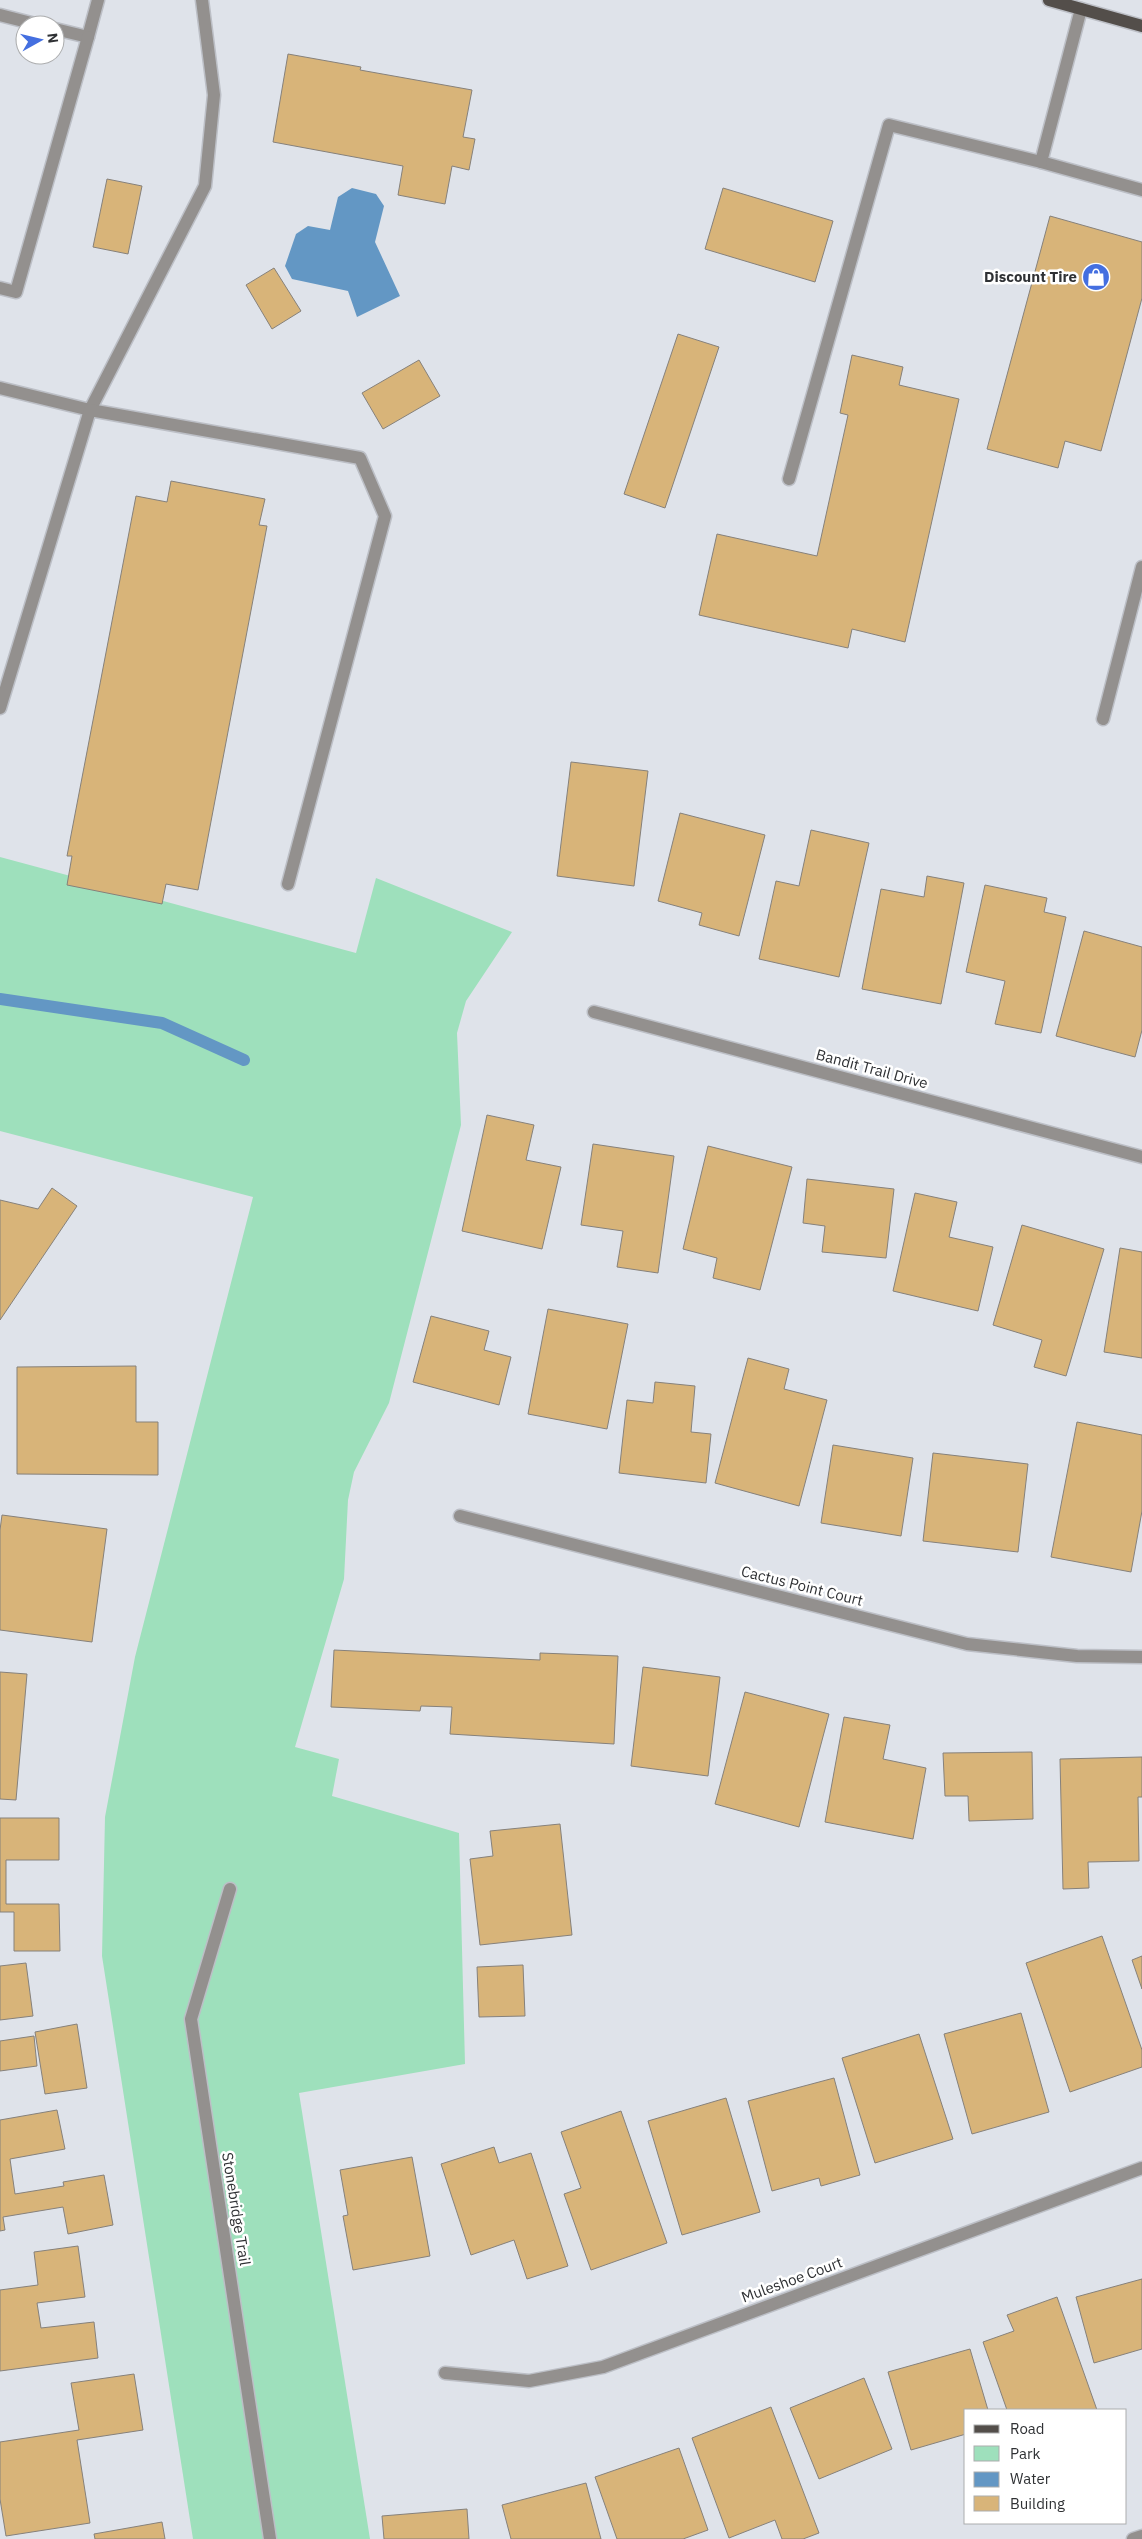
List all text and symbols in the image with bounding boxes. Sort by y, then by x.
north arrow [15,15,65,65]
text: N [43,32,62,44]
shop icon: Discount Tire [1081,262,1111,292]
place label: Discount Tire [984,267,1077,286]
street label: Bandit Trail Drive [814,1044,930,1093]
street label: Cactus Point Court [739,1561,865,1610]
street label: Stonebridge Trail [218,2151,255,2267]
street label: Muleshoe Court [739,2252,845,2307]
legend [964,2409,1127,2524]
text: Road [1010,2419,1045,2438]
text: Park [1010,2444,1040,2463]
text: Water [1010,2469,1051,2488]
text: Building [1010,2494,1065,2513]

